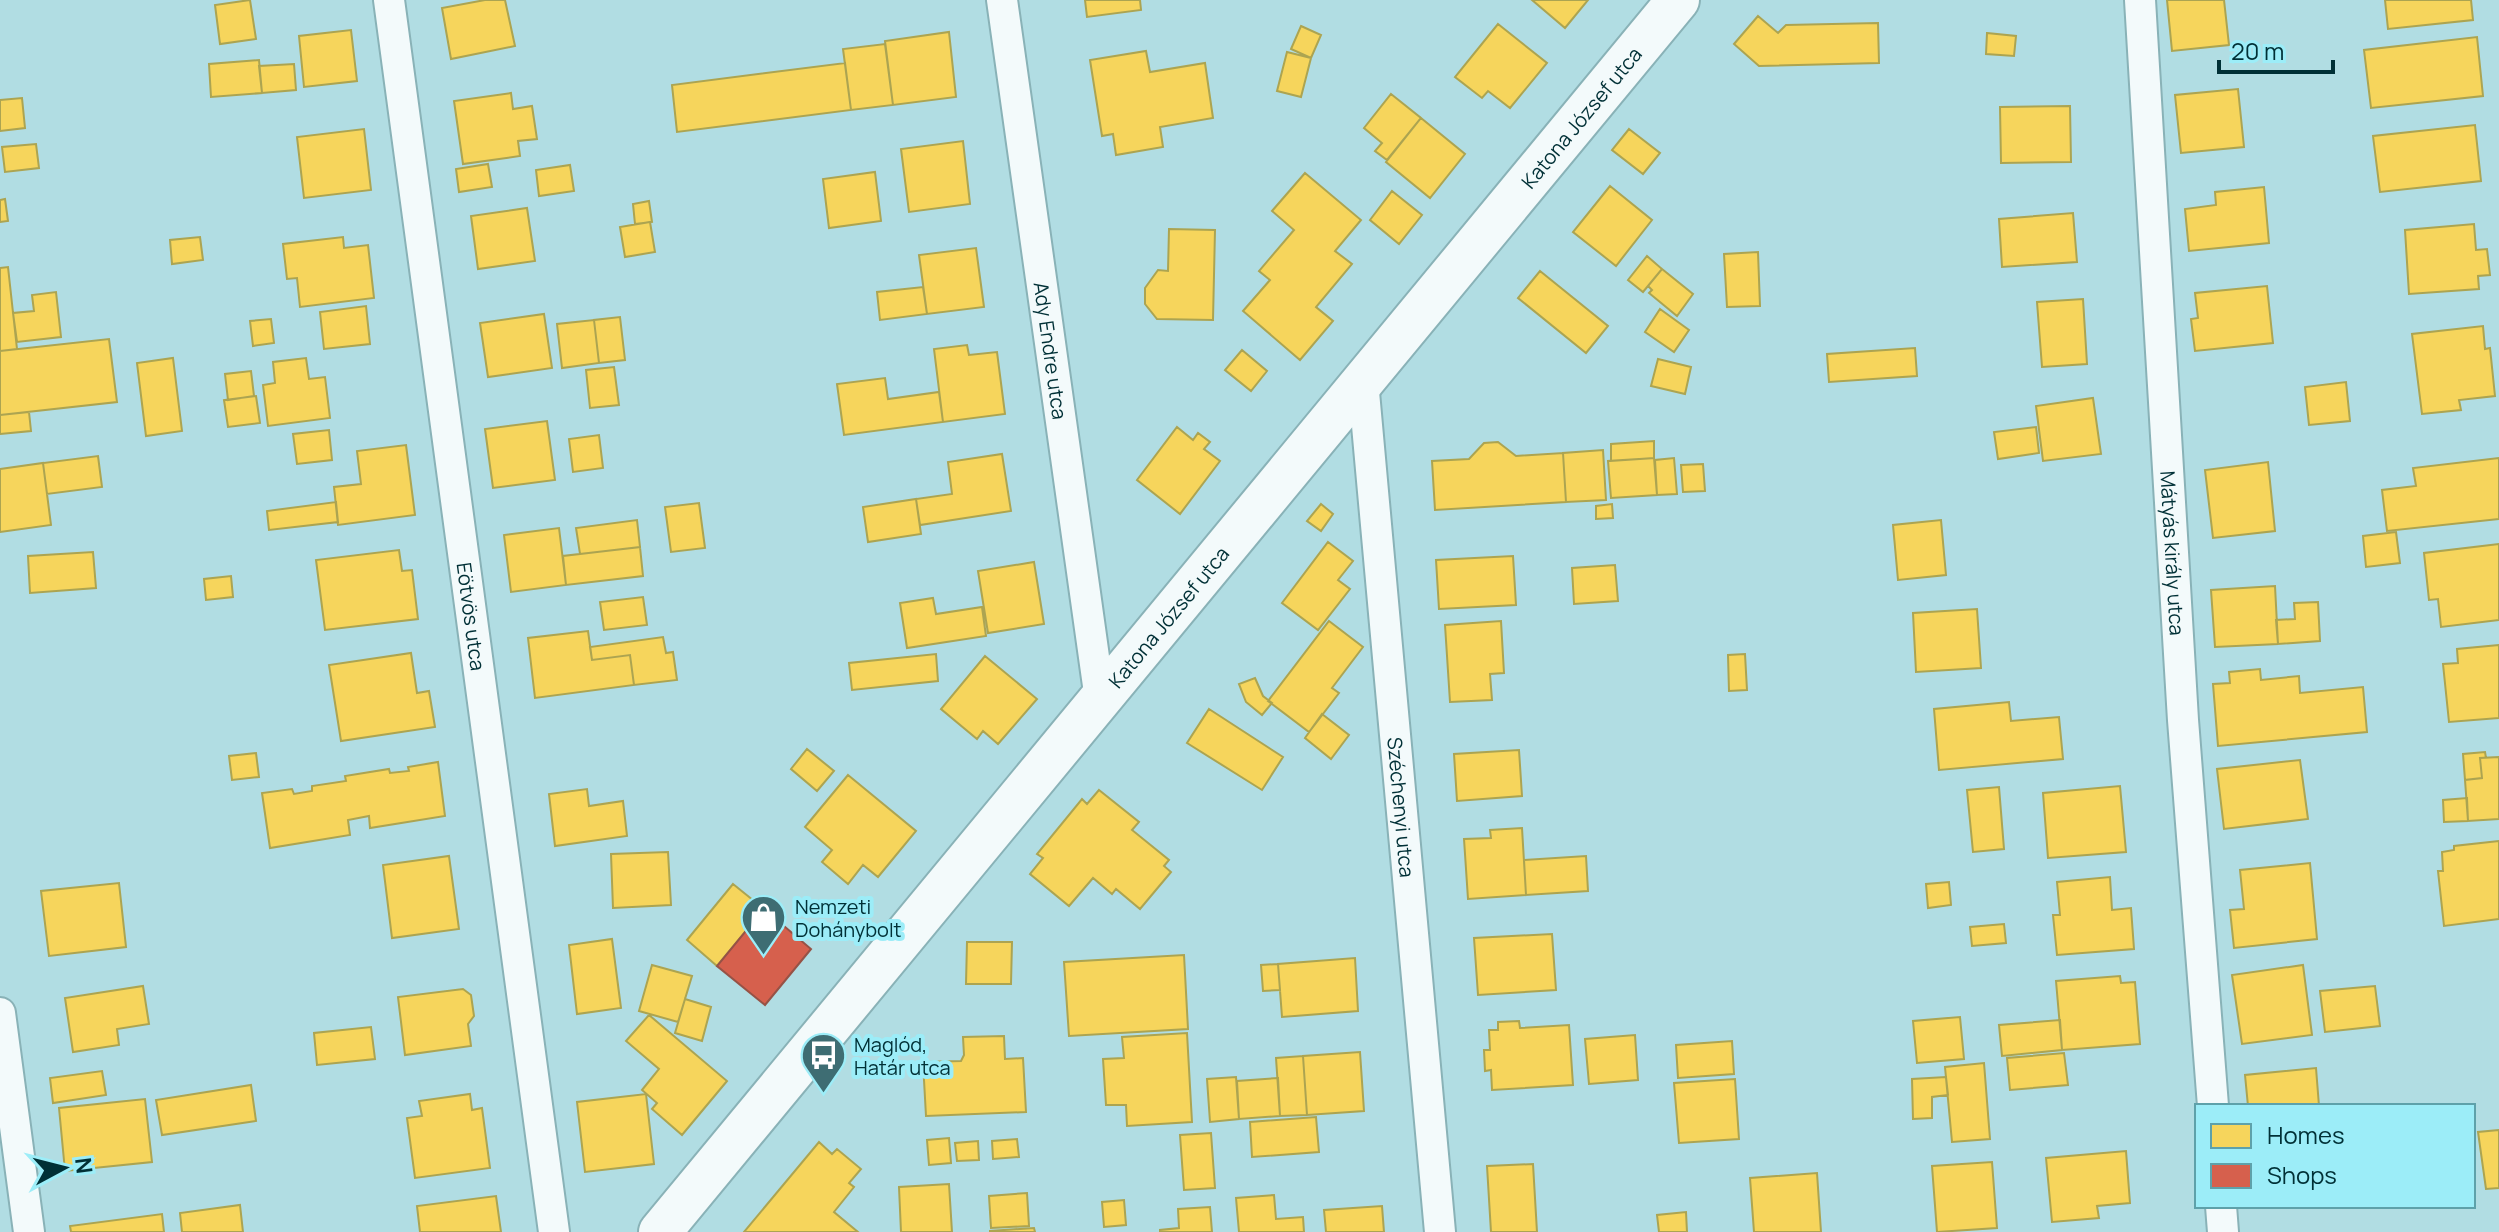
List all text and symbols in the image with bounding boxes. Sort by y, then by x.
scale bar [2219,24,2333,74]
text: 20 m [2231,34,2284,67]
street label: Katona József utca [1515,41,1647,194]
street label: Ady Endre utca [1028,280,1074,421]
street label: Mátyás király utca [2155,470,2191,636]
street label: Katona József utca [1102,540,1235,693]
street label: Eötvös utca [451,561,492,672]
street label: Széchenyi utca [1382,736,1421,879]
place label: Nemzeti Dohánybolt [795,893,902,943]
shop icon: Nemzeti Dohánybolt [740,894,788,957]
bus stop icon: Maglód, Határ utca [799,1031,847,1094]
place label: Maglód, Határ utca [854,1031,951,1081]
legend [2195,1104,2475,1208]
text: Homes [2267,1118,2345,1151]
north arrow [24,1128,104,1208]
text: N [68,1156,100,1175]
text: Shops [2267,1158,2337,1191]

